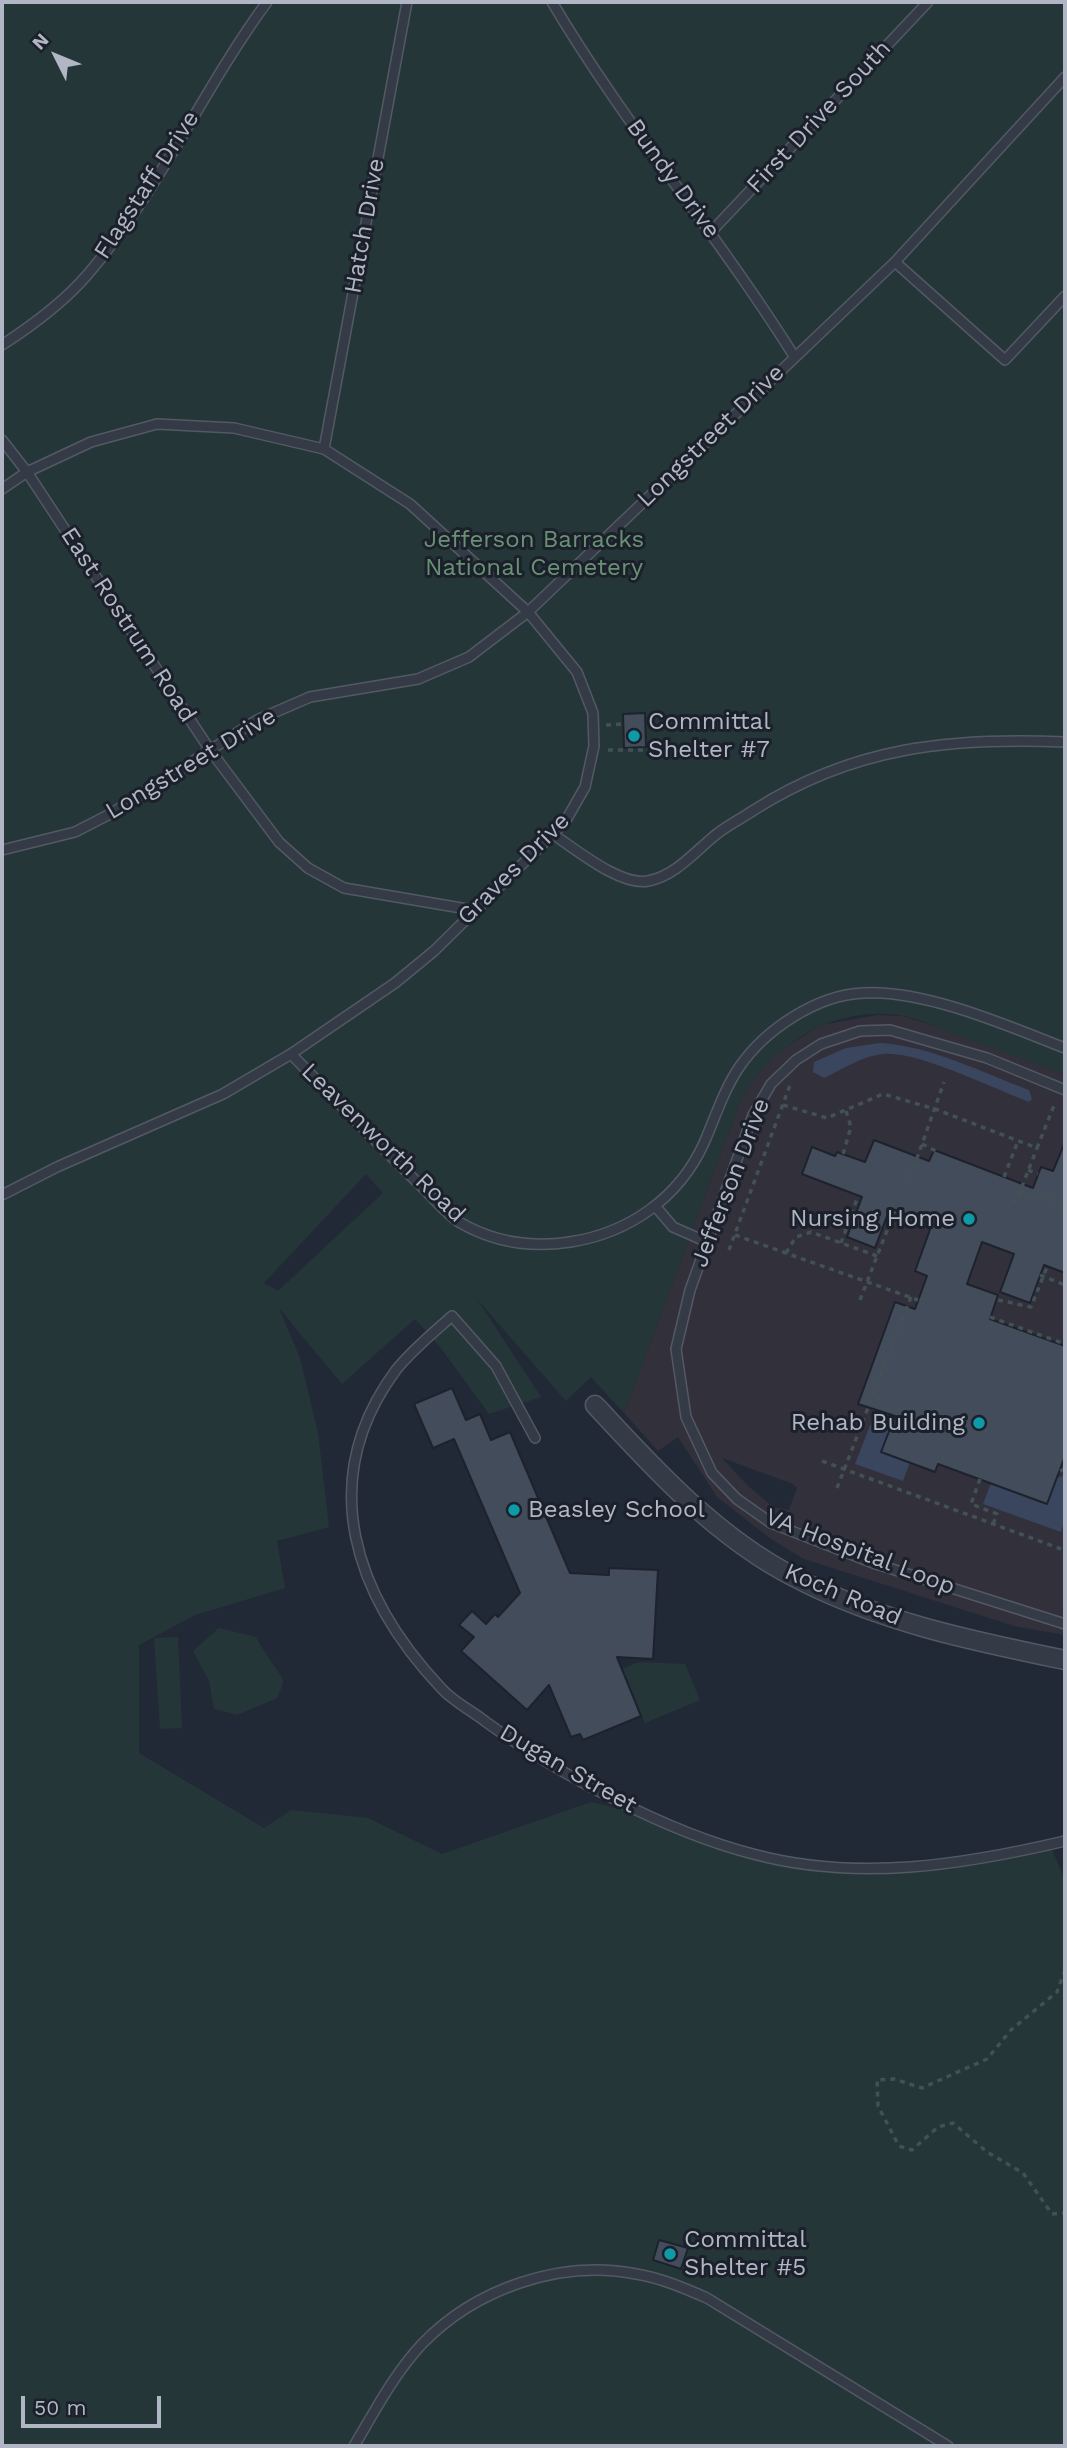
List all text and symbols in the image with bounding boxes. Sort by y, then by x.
north arrow [21,21,91,91]
text: N [27,28,53,54]
street label: First Drive South [741,35,897,199]
street label: Flagstaff Drive [88,105,206,265]
street label: Bundy Drive [620,114,726,244]
street label: Hatch Drive [339,156,391,296]
street label: Longstreet Drive [631,358,791,514]
street label: East Rostrum Road [54,522,202,728]
park label: Jefferson Barracks National Cemetery [424,526,644,582]
street label: Longstreet Drive [101,702,281,826]
place label: Committal Shelter #7 [648,708,770,764]
marker: Committal Shelter #7 [626,728,642,744]
street label: Graves Drive [452,807,576,931]
street label: Leavenworth Road [295,1057,471,1229]
street label: Jefferson Drive [686,1094,776,1272]
place label: Nursing Home [790,1205,955,1233]
marker: Nursing Home [961,1211,977,1227]
place label: Rehab Building [791,1409,965,1437]
marker: Rehab Building [971,1415,987,1431]
place label: Beasley School [528,1496,705,1524]
marker: Beasley School [506,1502,522,1518]
street label: VA Hospital Loop [761,1503,959,1601]
street label: Koch Road [780,1557,906,1633]
street label: Dugan Street [494,1718,642,1820]
place label: Committal Shelter #5 [684,2226,806,2282]
marker: Committal Shelter #5 [662,2246,678,2262]
scale bar [24,2382,164,2426]
text: 50 m [34,2395,86,2420]

